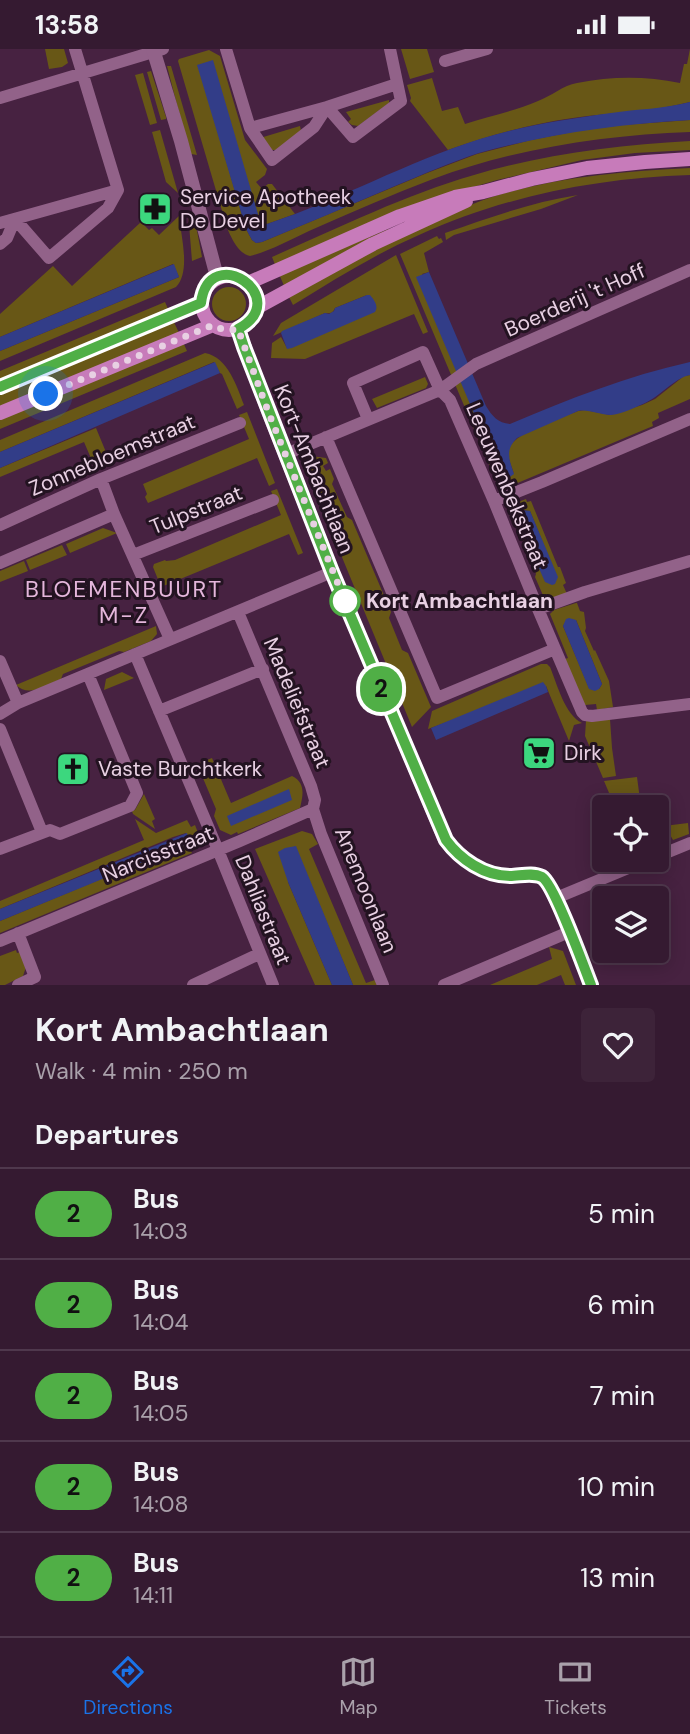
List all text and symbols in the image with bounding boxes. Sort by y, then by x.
text: 13:58 [35,8,99,42]
place label: Service Apotheek De Devel [180,183,352,235]
pharmacy icon: Service Apotheek De Devel [136,190,174,228]
street label: Boerderij 't Hoff [500,256,650,344]
your location [28,376,63,411]
street label: Kort-Ambachtlaan [267,380,361,558]
street label: Leeuwenbekstraat [459,399,555,573]
street label: Zonnebloemstraat [25,407,199,503]
street label: Tulpstraat [146,479,246,541]
district label: BLOEMENBUURT M-Z [25,574,223,630]
marker: Kort Ambachtlaan [330,586,360,616]
place label: Kort Ambachtlaan [366,587,553,615]
street label: Madeliefstraat [257,633,337,773]
line badge: 2 [358,666,404,712]
text: 2 [374,673,388,704]
supermarket icon: Dirk [520,734,558,772]
place label: Dirk [564,739,602,767]
church icon: Vaste Burchtkerk [54,750,92,788]
place label: Vaste Burchtkerk [98,755,263,783]
map controls [592,795,669,963]
button: locate [592,795,669,872]
street label: Narcisstraat [98,819,218,889]
street label: Anemoonlaan [328,823,404,957]
street label: Dahliastraat [228,851,298,969]
button: layers [592,886,669,963]
text: Kort Ambachtlaan [35,1008,329,1051]
button: heart [581,1008,655,1082]
text: Walk · 4 min · 250 m [35,1056,248,1086]
text: Departures [35,1118,179,1152]
text: Bus [133,1182,179,1216]
text: 5 min [588,1197,655,1231]
text: 2 [67,1198,80,1229]
text: 14:03 [133,1216,188,1246]
text: Bus [133,1273,179,1307]
text: 6 min [587,1288,655,1322]
text: 2 [67,1289,80,1320]
text: 14:04 [133,1307,188,1337]
text: Bus [133,1364,179,1398]
text: 7 min [590,1379,655,1413]
text: 2 [67,1380,80,1411]
text: 14:05 [133,1398,189,1428]
text: Bus [133,1455,179,1489]
text: 10 min [578,1470,655,1504]
text: 2 [67,1471,80,1502]
text: 14:08 [133,1489,189,1519]
text: Bus [133,1546,179,1580]
text: 13 min [580,1561,655,1595]
text: 2 [67,1562,80,1593]
text: 14:11 [133,1580,173,1610]
tab: Directions [83,1653,173,1720]
tab: Map [339,1653,378,1720]
tab: Tickets [544,1653,607,1720]

